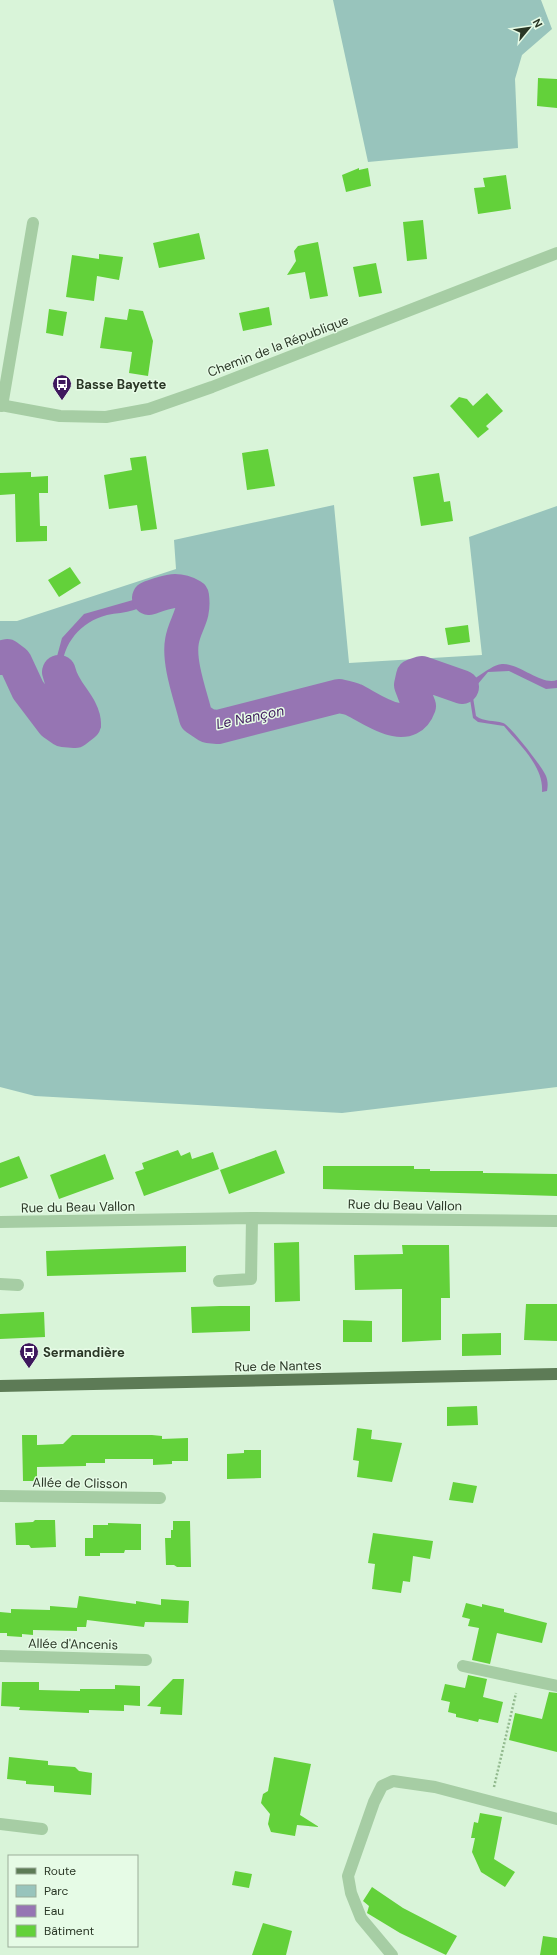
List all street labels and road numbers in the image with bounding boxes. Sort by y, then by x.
street label: Chemin de la République [205,311,351,381]
street label: Rue du Beau Vallon [348,1196,462,1214]
street label: Rue du Beau Vallon [21,1198,135,1216]
street label: Rue de Nantes [234,1357,322,1375]
street label: Allée de Clisson [32,1474,128,1492]
street label: Allée d'Ancenis [28,1635,118,1653]

